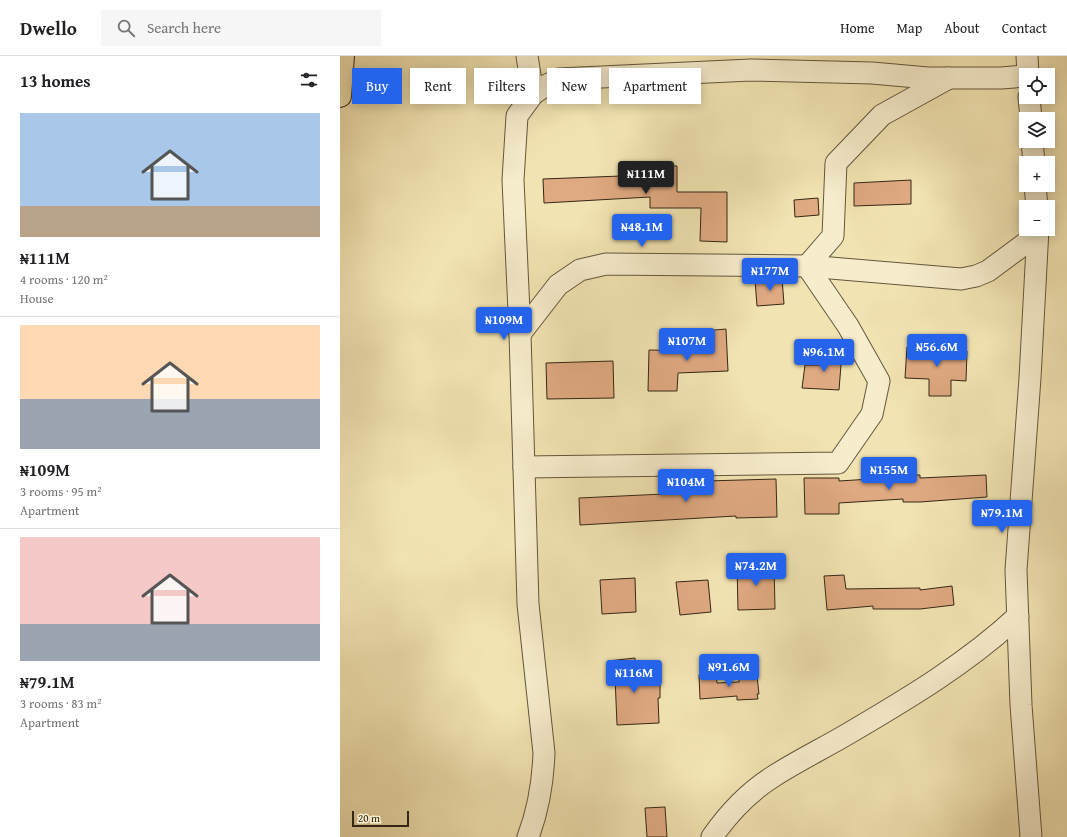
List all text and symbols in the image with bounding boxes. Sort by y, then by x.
search box [101,10,381,46]
text: Dwello [20,14,77,42]
icon: search [115,17,137,39]
text: Search here [147,17,221,38]
text: Home [840,18,875,38]
text: Map [897,18,922,38]
text: About [944,18,980,38]
text: Contact [1002,18,1047,38]
text: 13 homes [20,68,91,93]
chip: Buy [352,68,402,104]
chip: Rent [410,68,466,104]
chip: Filters [474,68,539,104]
chip: New [547,68,601,104]
chip: Apartment [609,68,701,104]
map controls [1019,68,1055,236]
button: locate [1019,68,1055,104]
icon: filters [298,69,320,91]
button: layers [1019,112,1055,148]
icon: home [134,139,206,211]
button: + [1019,156,1055,192]
pin: ₦111M [618,161,674,195]
text: ₦111M [627,164,665,183]
button: − [1019,200,1055,236]
pin: ₦48.1M [609,214,675,248]
text: ₦48.1M [621,217,663,236]
text: ₦111M [20,245,70,270]
pin: ₦177M [742,258,798,292]
text: ₦177M [751,261,789,280]
text: 4 rooms · 120 m² [20,270,108,289]
text: House [20,289,54,308]
pin: ₦109M [476,307,532,341]
text: ₦109M [485,310,523,329]
pin: ₦107M [659,328,715,362]
text: ₦107M [668,331,706,350]
pin: ₦56.6M [904,334,970,368]
text: ₦56.6M [916,337,958,356]
pin: ₦96.1M [791,339,857,373]
text: ₦96.1M [803,342,845,361]
icon: home [134,351,206,423]
text: ₦109M [20,457,70,482]
pin: ₦155M [861,457,917,491]
text: ₦155M [870,460,908,479]
pin: ₦104M [658,469,714,503]
text: ₦104M [667,472,705,491]
text: 3 rooms · 95 m² [20,482,102,501]
pin: ₦79.1M [969,500,1035,534]
text: Apartment [20,501,80,520]
text: ₦79.1M [981,503,1023,522]
pin: ₦74.2M [723,553,789,587]
text: ₦74.2M [735,556,777,575]
icon: home [134,563,206,635]
pin: ₦91.6M [696,654,762,688]
text: ₦91.6M [708,657,750,676]
pin: ₦116M [606,660,662,694]
text: ₦116M [615,663,653,682]
text: ₦79.1M [20,669,75,694]
text: 3 rooms · 83 m² [20,694,102,713]
text: Apartment [20,713,80,732]
scale bar [352,809,409,828]
text: 20 m [358,810,380,826]

